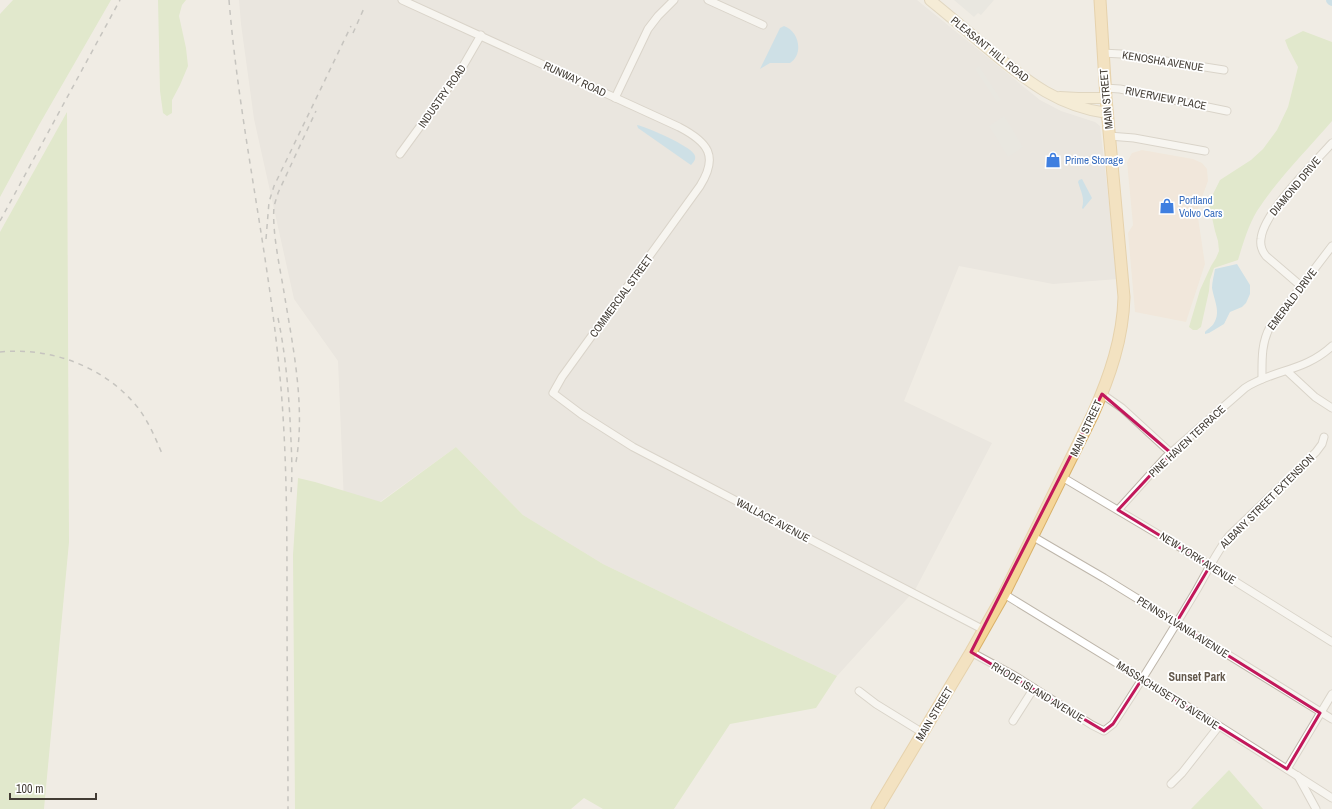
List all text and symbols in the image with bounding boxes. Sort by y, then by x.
street label: PLEASANT HILL ROAD [948,13,1032,85]
street label: KENOSHA AVENUE [1121,48,1205,74]
street label: RUNWAY ROAD [541,58,609,100]
street label: INDUSTRY ROAD [415,62,469,130]
street label: MAIN STREET [1096,68,1116,130]
street label: RIVERVIEW PLACE [1124,83,1208,113]
shop icon: Prime Storage [1044,151,1062,169]
place label: Prime Storage [1065,153,1123,167]
street label: DIAMOND DRIVE [1266,154,1324,218]
place label: Portland Volvo Cars [1179,193,1223,220]
shop icon: Portland Volvo Cars [1158,197,1176,215]
street label: COMMERCIAL STREET [586,251,656,340]
street label: EMERALD DRIVE [1264,265,1320,333]
street label: MAIN STREET [1067,397,1105,458]
street label: PINE HAVEN TERRACE [1146,402,1228,480]
street label: ALBANY STREET EXTENSION [1216,451,1317,552]
street label: WALLACE AVENUE [734,495,812,545]
street label: NEW YORK AVENUE [1157,529,1239,587]
street label: PENNSYLVANIA AVENUE [1134,593,1232,661]
street label: MASSACHUSETTS AVENUE [1114,658,1222,732]
street label: RHODE ISLAND AVENUE [989,659,1087,725]
district label: Sunset Park [1169,669,1226,685]
street label: MAIN STREET [912,684,956,744]
scale bar [10,775,96,801]
text: 100 m [16,781,43,797]

